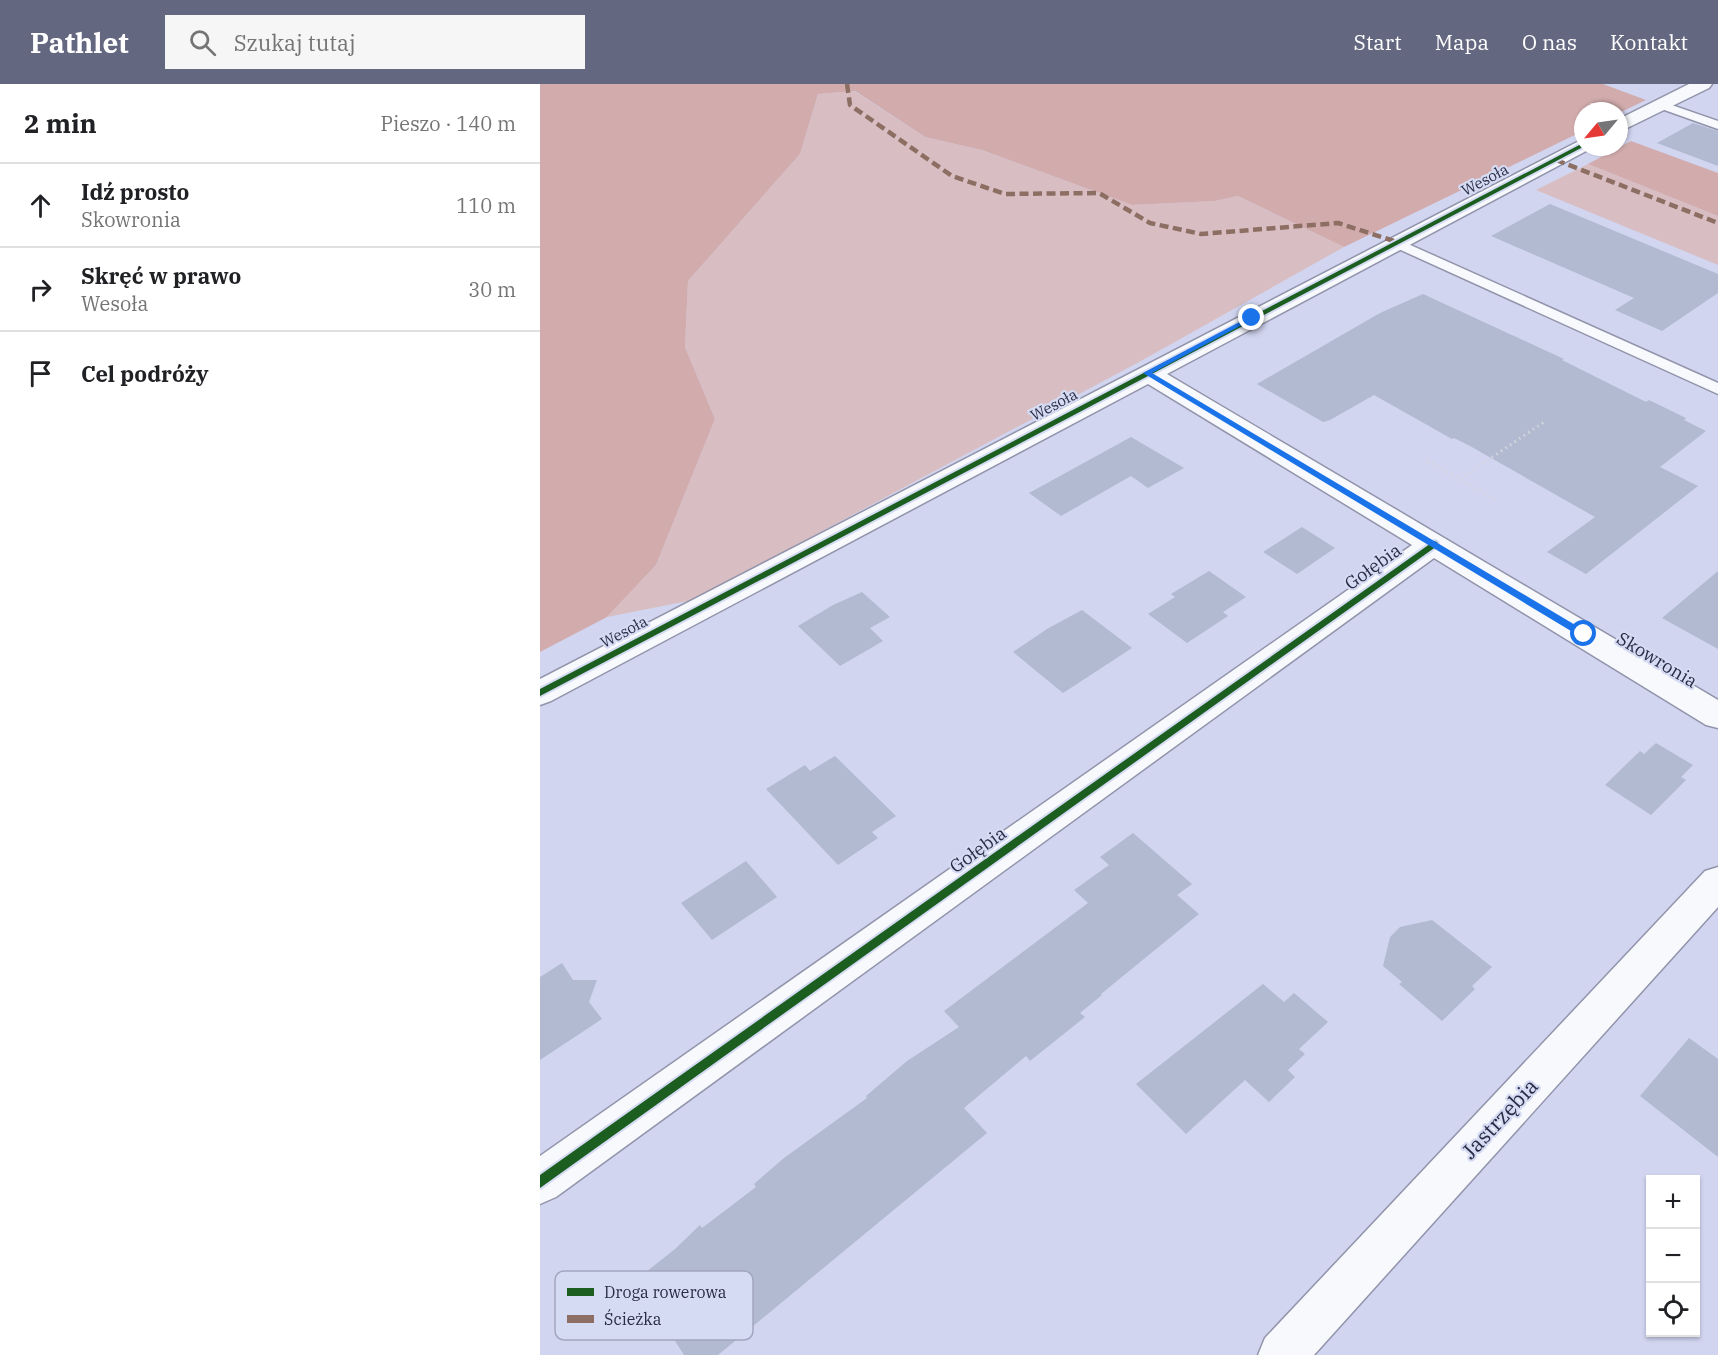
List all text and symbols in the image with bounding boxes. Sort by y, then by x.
search box [165,15,585,69]
text: Pathlet [30,24,129,61]
icon: search [186,26,219,59]
text: Szukaj tutaj [234,28,356,57]
text: Start [1354,28,1402,56]
text: Mapa [1435,28,1489,56]
text: O nas [1522,28,1577,56]
text: Kontakt [1610,28,1688,56]
north arrow [1574,102,1628,156]
text: 2 min [24,106,97,140]
text: Pieszo · 140 m [380,110,516,137]
street label: Wesoła [1458,159,1512,200]
text: Idź prosto [81,177,189,206]
icon: ahead [24,189,57,222]
text: 110 m [456,192,516,219]
text: Skowronia [81,206,181,233]
text: Skręć w prawo [81,261,241,290]
icon: right [24,273,57,306]
text: 30 m [468,276,516,303]
text: Wesoła [81,290,148,317]
route end [1238,304,1264,330]
icon: arrive [24,357,57,390]
text: Cel podróży [81,359,209,388]
street label: Wesoła [1027,384,1081,425]
street label: Gołębia [1340,538,1406,595]
street label: Wesoła [597,611,651,652]
route start [1570,620,1596,646]
street label: Skowronia [1613,627,1702,693]
street label: Gołębia [945,821,1011,878]
street label: Jastrzębia [1455,1072,1544,1164]
map controls [1646,1175,1700,1337]
button: + [1646,1175,1700,1229]
button: − [1646,1229,1700,1283]
legend [555,1271,753,1340]
text: Droga rowerowa [604,1282,727,1302]
button: locate [1646,1283,1700,1337]
text: Ścieżka [604,1308,662,1329]

